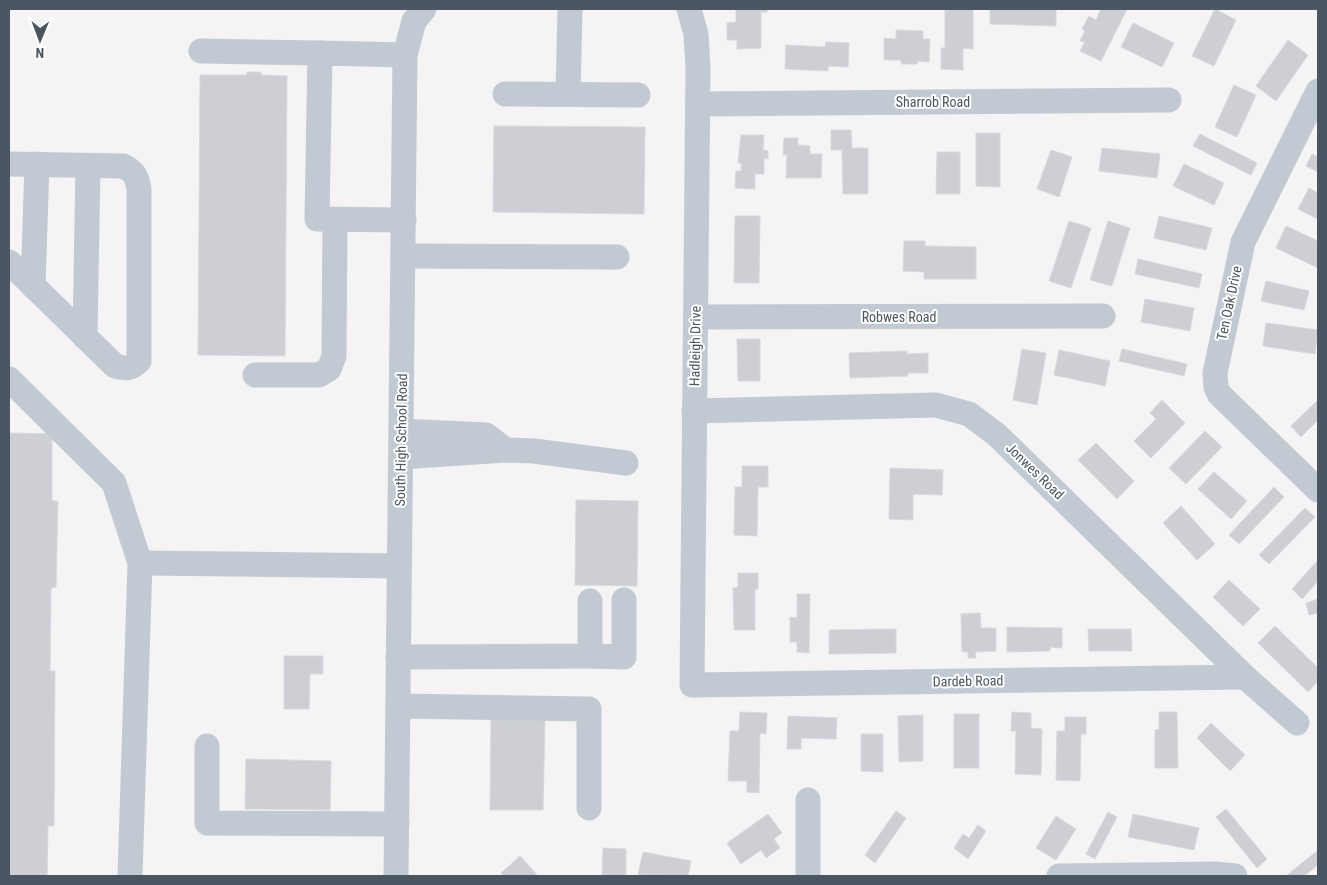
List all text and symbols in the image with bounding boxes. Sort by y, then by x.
north arrow [15,15,65,65]
text: N [35,45,44,61]
street label: Sharrob Road [896,94,970,110]
street label: Ten Oak Drive [1213,264,1245,342]
street label: Hadleigh Drive [686,305,704,386]
street label: Robwes Road [862,309,936,325]
street label: South High School Road [392,373,410,507]
street label: Jonwes Road [1003,440,1067,502]
street label: Dardeb Road [933,672,1003,690]

